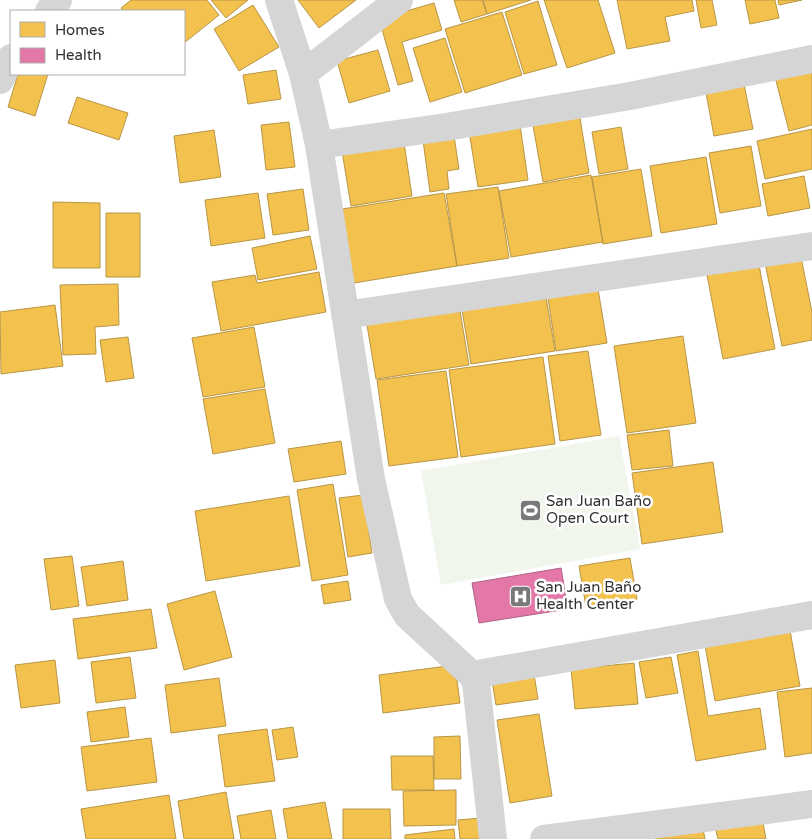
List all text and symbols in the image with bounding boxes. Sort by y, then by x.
legend [10,10,185,75]
text: Homes [55,21,105,39]
text: Health [55,46,102,64]
place label: San Juan Baño Open Court [546,492,651,527]
sports icon: San Juan Baño Open Court [518,498,542,522]
place label: San Juan Baño Health Center [536,578,641,613]
hospital icon: San Juan Baño Health Center [508,584,532,608]

